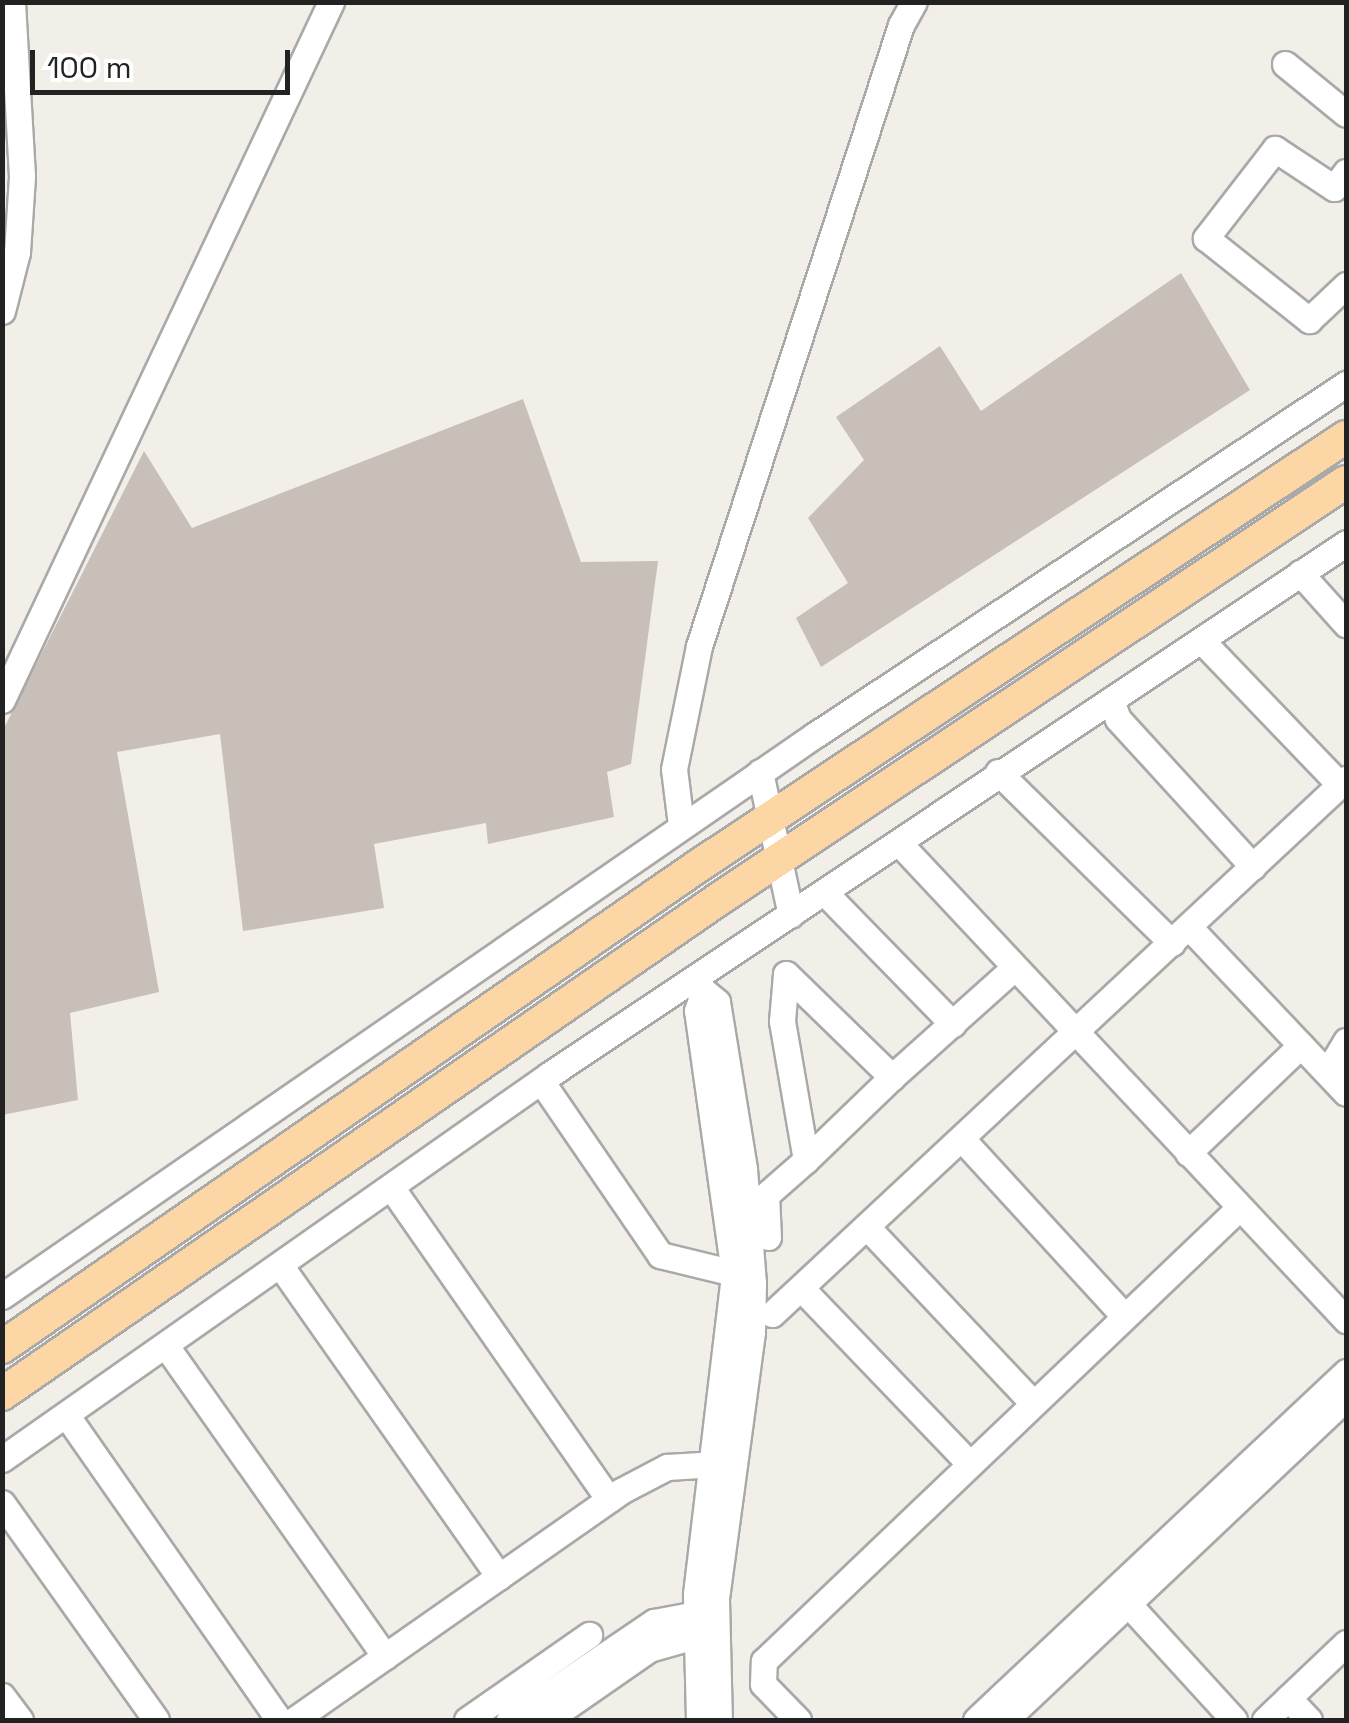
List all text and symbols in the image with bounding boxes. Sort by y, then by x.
scale bar [35,30,295,92]
text: 100 m [47,48,132,87]

